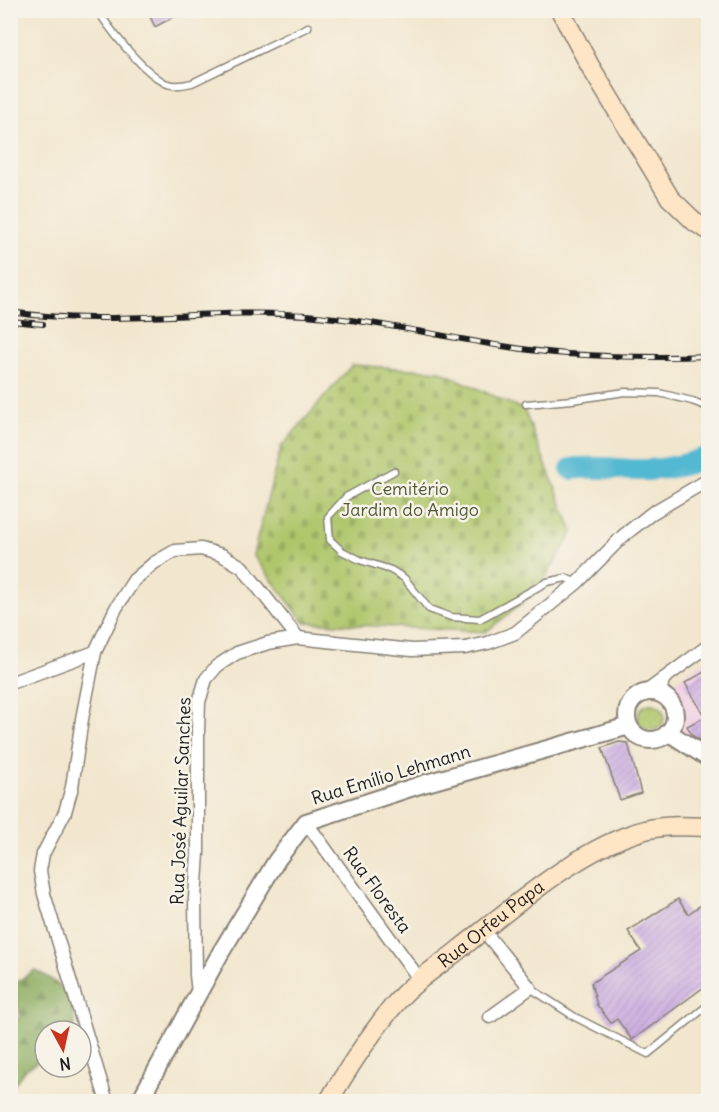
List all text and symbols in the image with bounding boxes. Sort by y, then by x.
park label: Cemitério Jardim do Amigo [341,477,479,521]
street label: Rua José Aguilar Sanches [165,697,196,905]
street label: Rua Emílio Lehmann [308,739,473,810]
street label: Rua Floresta [338,842,417,938]
street label: Rua Orfeu Papa [433,875,548,973]
north arrow [33,1019,93,1079]
text: N [58,1053,72,1075]

